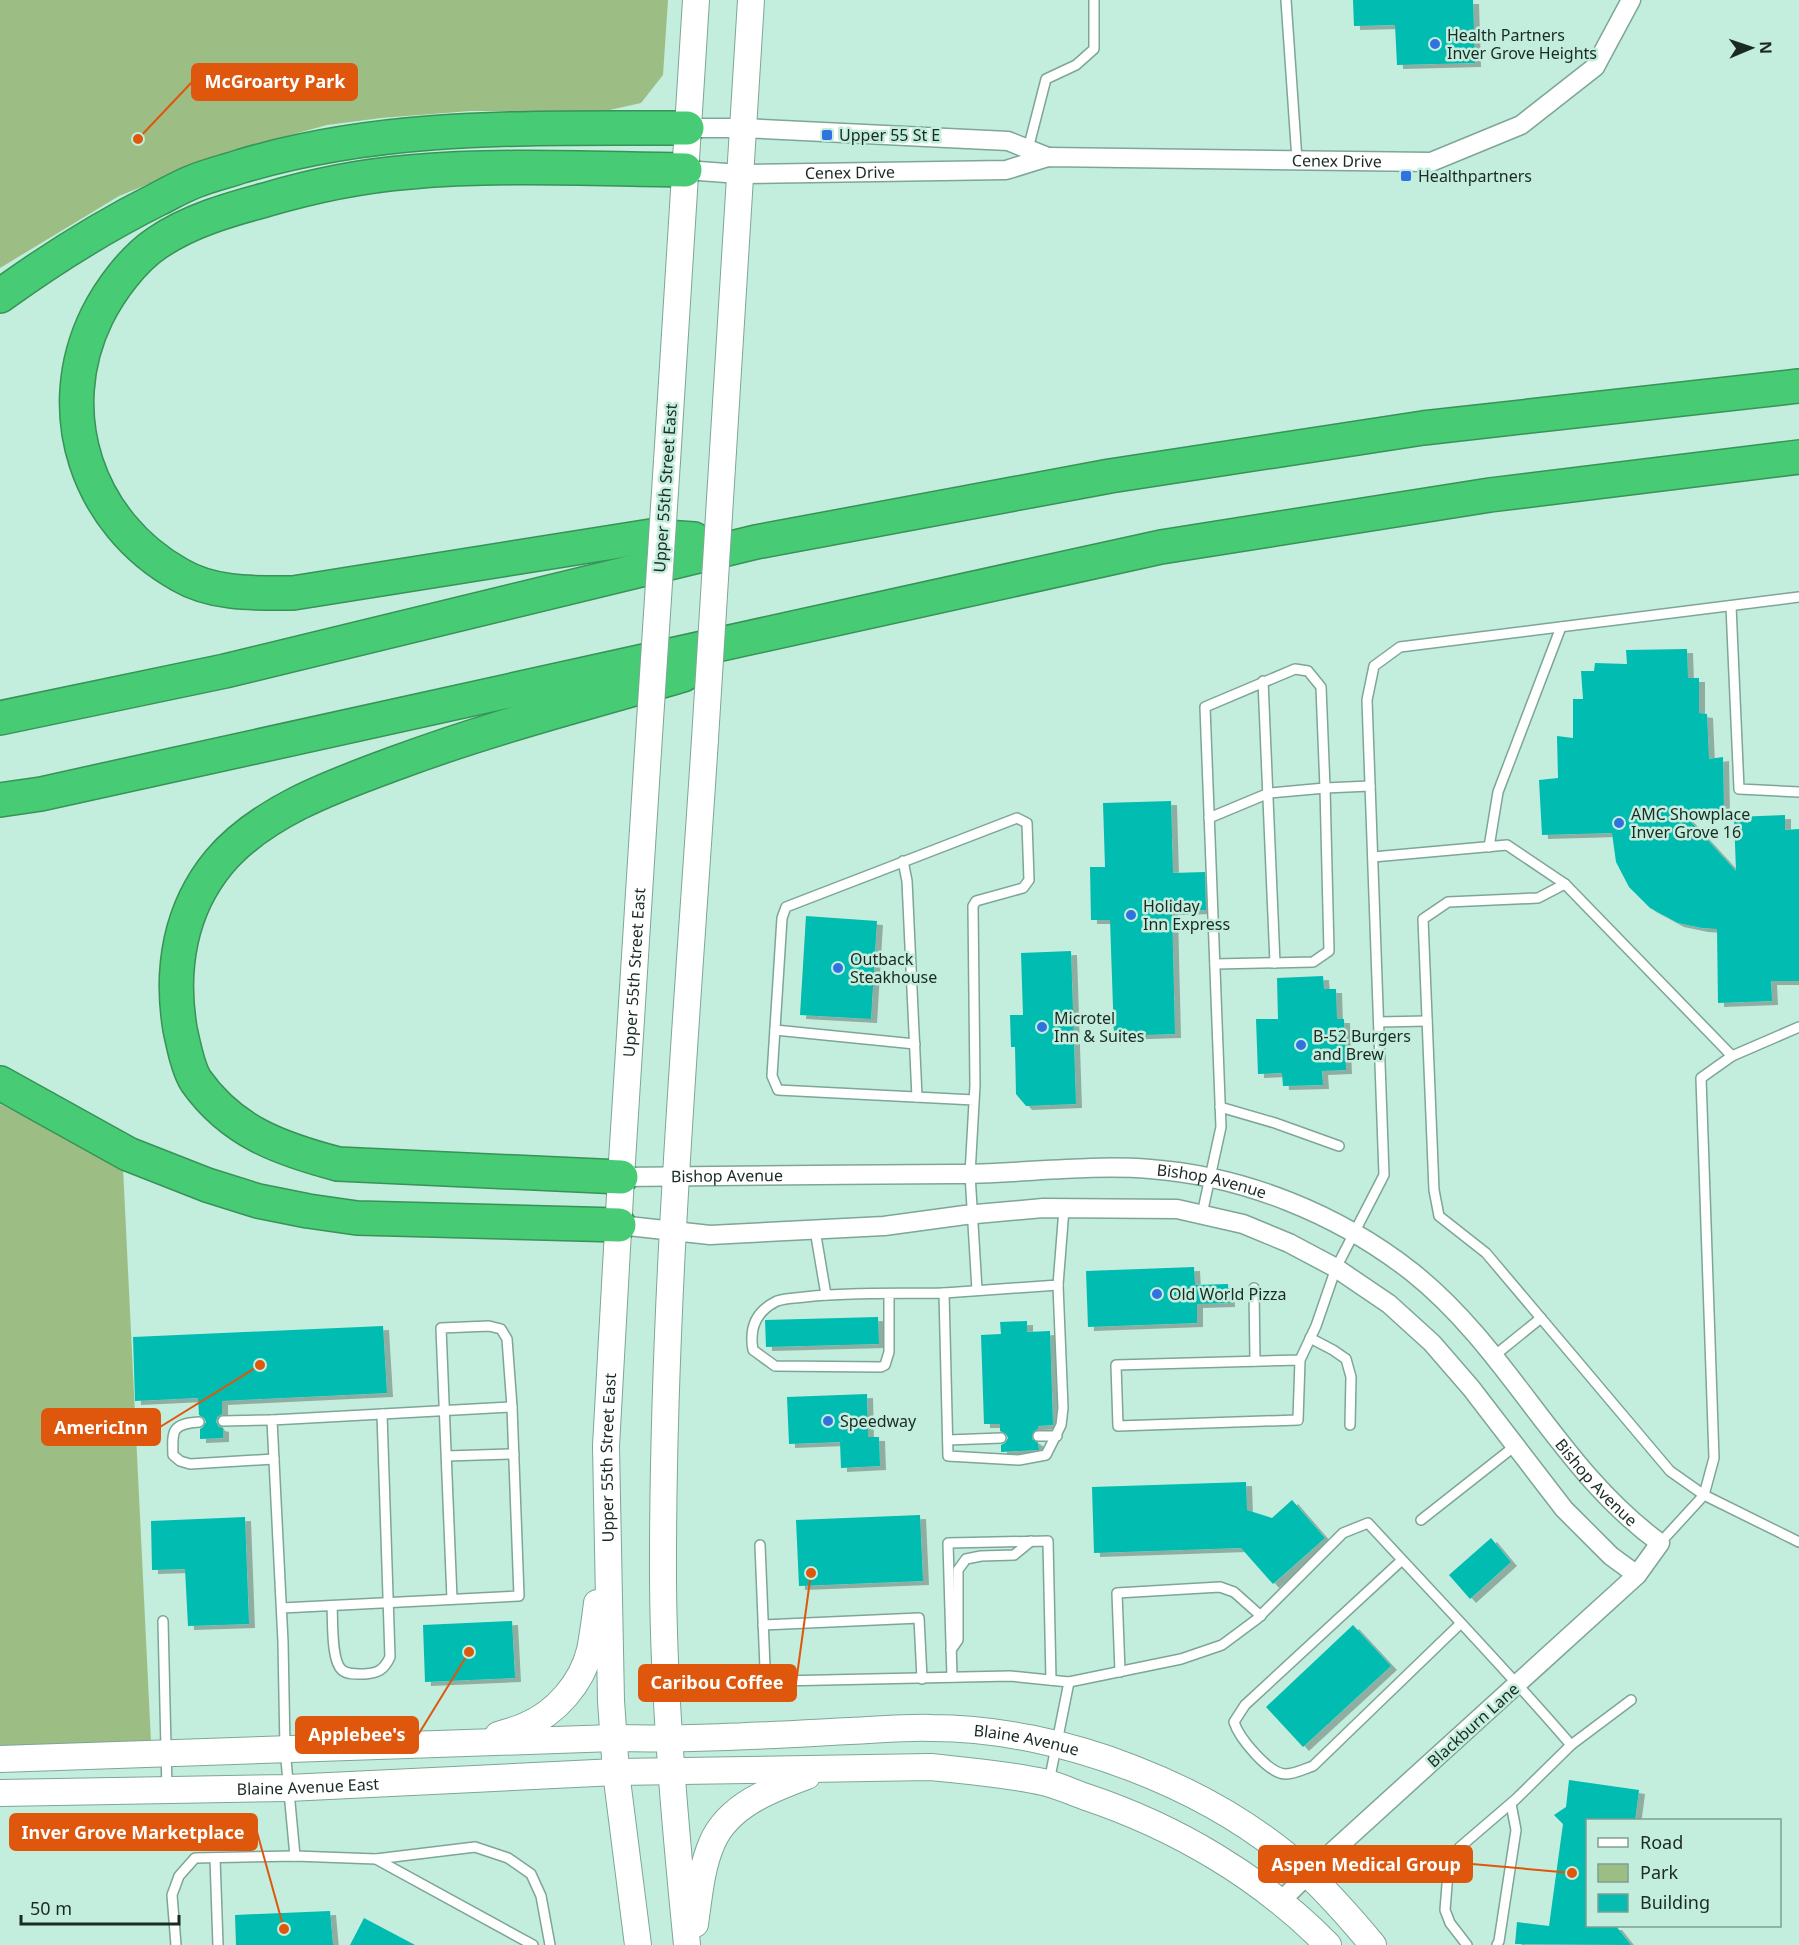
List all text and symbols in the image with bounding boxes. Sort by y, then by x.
north arrow [1721,18,1781,78]
place label: Health Partners Inver Grove Heights [1447,24,1597,64]
marker: Health Partners Inver Grove Heights [1428,37,1442,51]
text: N [1755,41,1777,54]
callout: McGroarty Park [192,64,357,100]
text: McGroarty Park [205,69,346,93]
place label: Upper 55 St E [839,124,940,146]
marker: Upper 55 St E [820,128,834,142]
street label: Cenex Drive [1292,149,1382,172]
street label: Cenex Drive [805,161,895,184]
place label: Healthpartners [1418,165,1532,187]
marker: Healthpartners [1399,169,1413,183]
street label: Upper 55th Street East [648,403,682,573]
place label: AMC Showplace Inver Grove 16 [1631,803,1750,843]
marker: AMC Showplace Inver Grove 16 [1612,816,1626,830]
street label: Upper 55th Street East [618,887,650,1058]
place label: Holiday Inn Express [1143,895,1230,935]
marker: Holiday Inn Express [1124,908,1138,922]
place label: Outback Steakhouse [850,948,937,988]
marker: Outback Steakhouse [831,961,845,975]
place label: Microtel Inn & Suites [1054,1007,1145,1047]
marker: Microtel Inn & Suites [1035,1020,1049,1034]
place label: B-52 Burgers and Brew [1313,1025,1411,1065]
marker: B-52 Burgers and Brew [1294,1038,1308,1052]
street label: Bishop Avenue [1156,1159,1270,1204]
street label: Bishop Avenue [671,1164,783,1187]
place label: Old World Pizza [1169,1283,1286,1305]
marker: Old World Pizza [1150,1287,1164,1301]
street label: Upper 55th Street East [595,1372,621,1543]
callout: AmericInn [42,1409,160,1445]
place label: Speedway [840,1410,917,1432]
marker: Speedway [821,1414,835,1428]
text: AmericInn [54,1415,148,1439]
street label: Bishop Avenue [1550,1434,1642,1531]
callout: Caribou Coffee [639,1665,796,1701]
text: Caribou Coffee [651,1670,783,1694]
street label: Blackburn Lane [1422,1678,1524,1772]
callout: Applebee's [296,1717,418,1753]
street label: Blaine Avenue [973,1719,1082,1761]
text: Applebee's [308,1722,406,1746]
street label: Blaine Avenue East [237,1773,380,1800]
callout: Inver Grove Marketplace [10,1814,257,1850]
legend [1586,1819,1781,1927]
text: Inver Grove Marketplace [22,1820,244,1844]
text: Road [1640,1830,1683,1854]
callout: Aspen Medical Group [1259,1846,1472,1882]
text: Aspen Medical Group [1271,1852,1461,1876]
text: Park [1640,1860,1678,1884]
scale bar [21,1888,178,1926]
text: Building [1640,1890,1710,1914]
text: 50 m [30,1896,72,1920]

